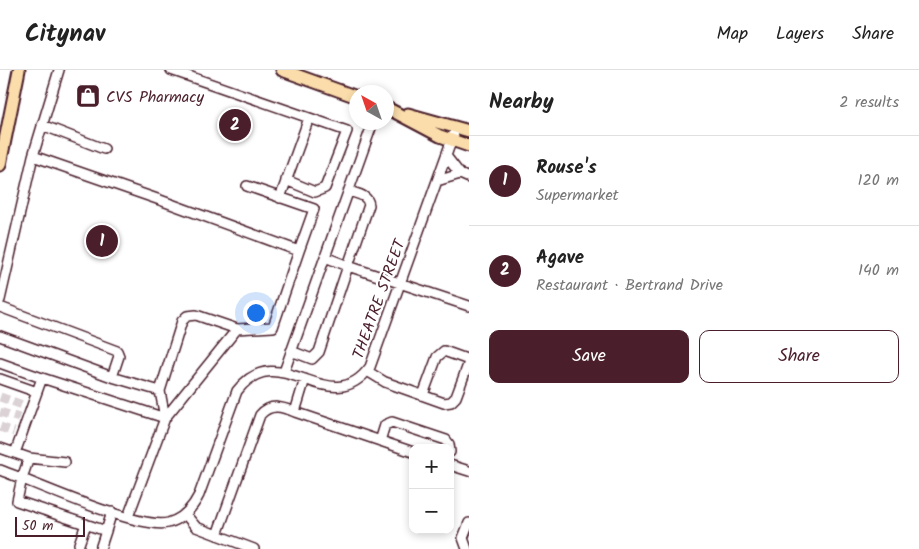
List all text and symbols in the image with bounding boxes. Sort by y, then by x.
text: Citynav [25,15,105,54]
text: Map [717,20,748,49]
text: Layers [776,20,824,49]
text: Share [852,20,894,49]
shop icon: CVS Pharmacy [75,83,101,109]
place label: CVS Pharmacy [106,85,204,110]
north arrow [349,85,394,130]
text: Nearby [489,86,554,119]
text: 2 results [839,90,899,115]
pin: 2 [219,106,251,144]
text: Rouse's [536,153,597,183]
text: 1 [503,168,507,193]
text: 120 m [858,168,899,193]
text: Supermarket [536,183,619,208]
pin: 1 [86,222,118,260]
street label: THEATRE STREET [346,235,413,363]
text: Agave [536,243,584,273]
text: 2 [500,258,510,283]
text: 140 m [858,258,899,283]
text: Restaurant · Bertrand Drive [536,273,723,298]
your location [243,300,269,326]
button: Save [489,330,689,383]
button: Share [699,330,899,383]
map controls [409,444,454,534]
button: + [409,444,454,489]
button: − [409,489,454,534]
scale bar [15,514,85,537]
text: 50 m [22,515,53,537]

